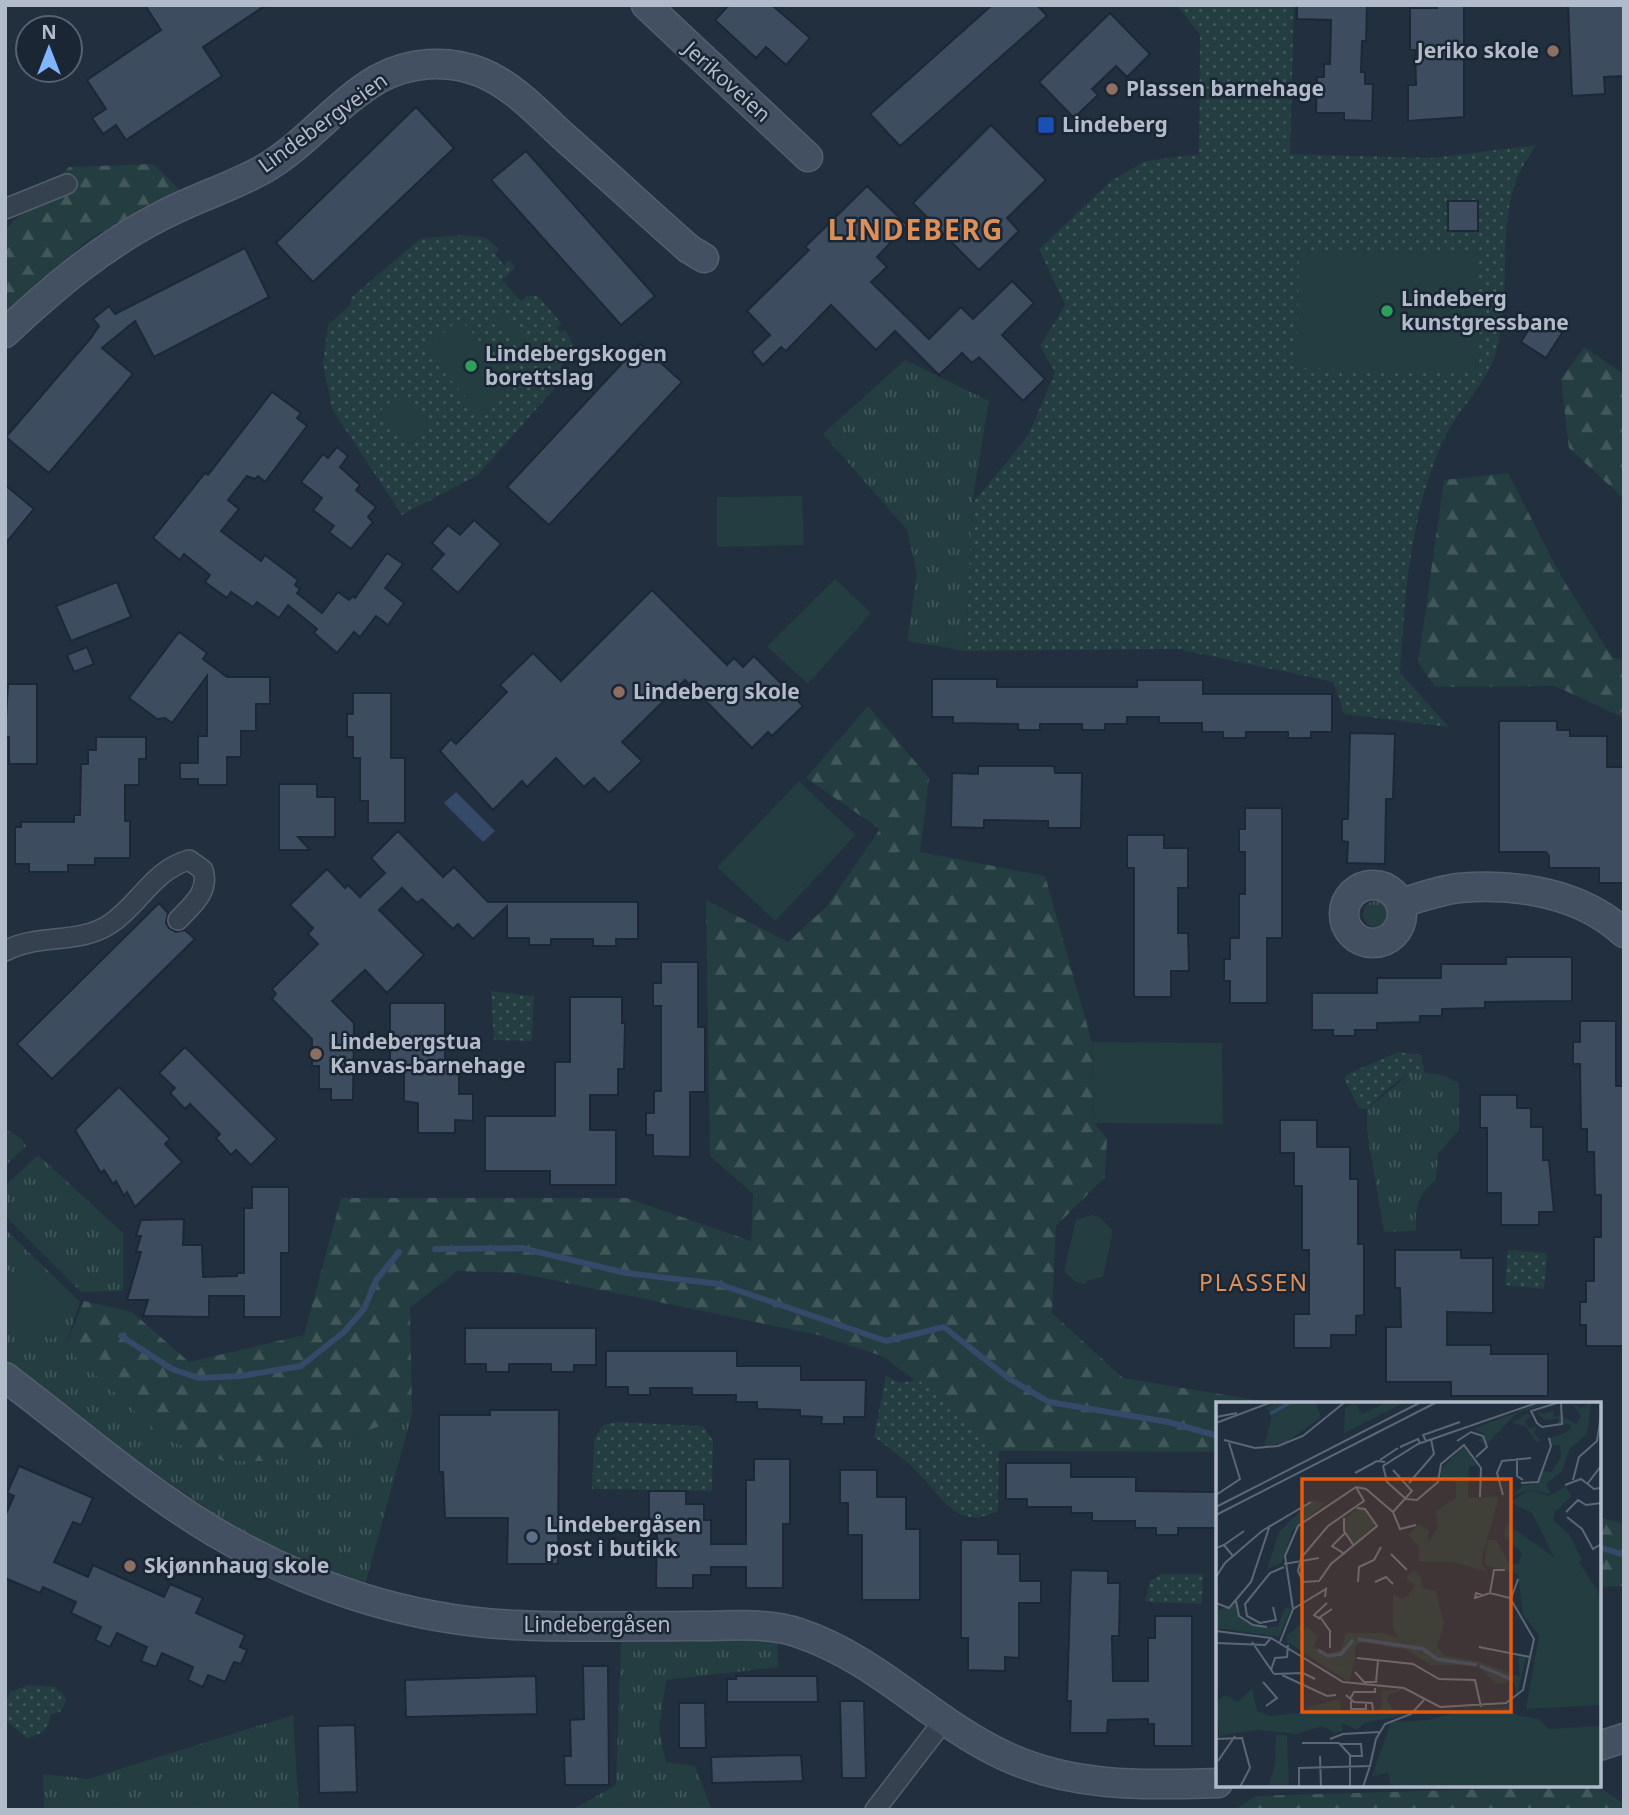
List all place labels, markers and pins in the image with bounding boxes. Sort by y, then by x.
place label: Jeriko skole [1415,36,1539,64]
marker: Jeriko skole [1545,43,1561,59]
place label: Plassen barnehage [1126,74,1324,102]
marker: Plassen barnehage [1104,81,1120,97]
place label: Lindeberg [1062,110,1168,138]
marker: Lindeberg [1036,115,1056,135]
place label: Lindeberg kunstgressbane [1401,284,1569,336]
marker: Lindeberg kunstgressbane [1379,303,1395,319]
place label: Lindebergskogen borettslag [485,339,667,391]
marker: Lindebergskogen borettslag [463,358,479,374]
place label: Lindeberg skole [633,677,800,705]
marker: Lindeberg skole [611,684,627,700]
place label: Lindebergstua Kanvas-barnehage [330,1027,525,1079]
marker: Lindebergstua Kanvas-barnehage [308,1046,324,1062]
place label: Lindebergåsen post i butikk [546,1510,701,1562]
marker: Lindebergåsen post i butikk [524,1529,540,1545]
place label: Skjønnhaug skole [144,1551,329,1579]
marker: Skjønnhaug skole [122,1558,138,1574]

